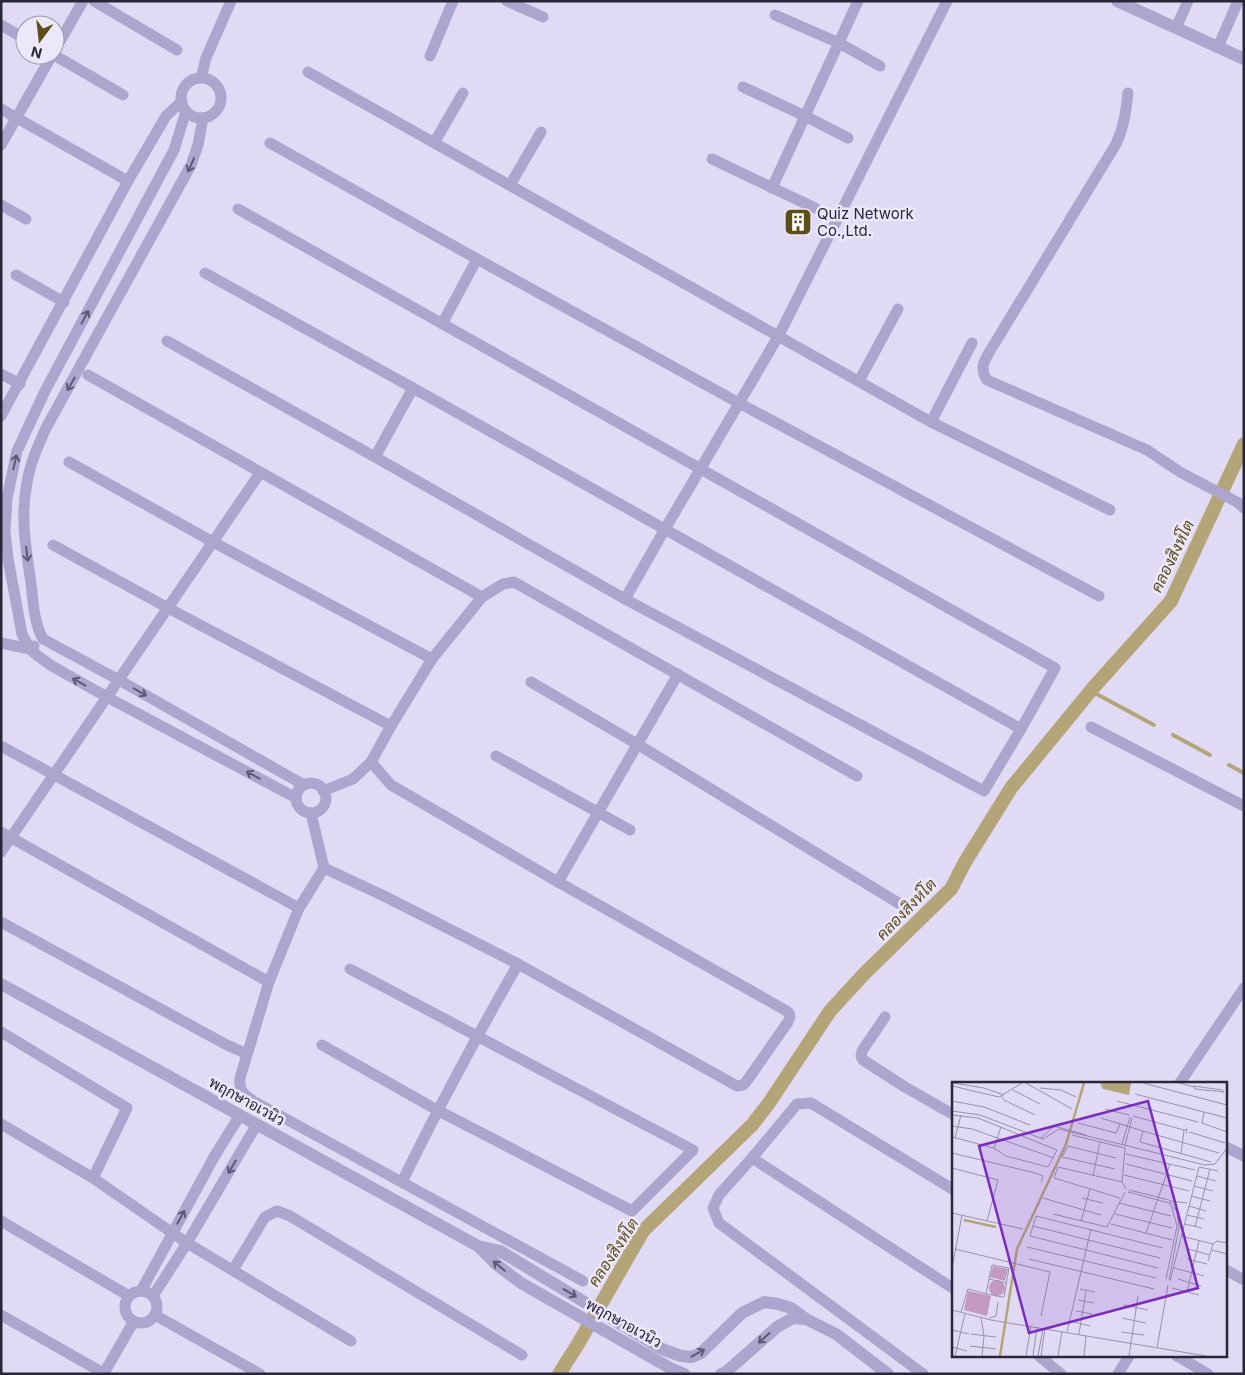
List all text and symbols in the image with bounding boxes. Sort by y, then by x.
north arrow [15,15,65,65]
text: N [29,43,44,63]
one-way arrow [185,157,195,172]
place label: Quiz Network Co.,Ltd. [817,204,915,240]
building icon: Quiz Network Co.,Ltd. [783,207,813,237]
one-way arrow [80,309,90,324]
one-way arrow [65,376,75,391]
one-way arrow [11,455,20,471]
water label: คลองสิงห์โต [1144,516,1198,595]
one-way arrow [22,545,32,561]
one-way arrow [72,676,87,686]
one-way arrow [132,687,146,697]
one-way arrow [246,770,261,779]
water label: คลองสิงห์โต [870,873,940,944]
street label: พฤกษาอเวนิว [206,1072,288,1130]
inset map [952,1082,1228,1358]
one-way arrow [227,1159,237,1173]
one-way arrow [177,1211,187,1225]
water label: คลองสิงห์โต [582,1213,643,1290]
one-way arrow [492,1260,505,1271]
one-way arrow [562,1289,576,1299]
street label: พฤกษาอเวนิว [583,1294,665,1352]
one-way arrow [757,1332,770,1344]
one-way arrow [691,1347,705,1357]

